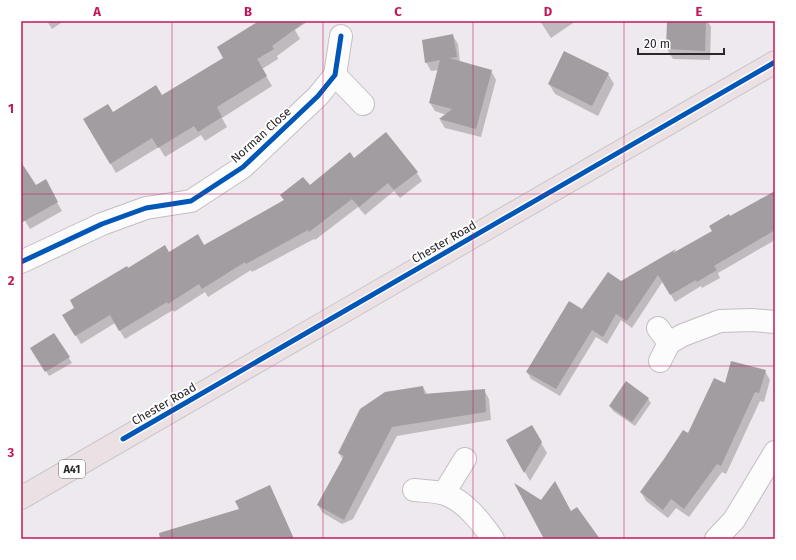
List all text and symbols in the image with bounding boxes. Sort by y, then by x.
text: A [92,4,101,19]
text: B [244,4,252,19]
text: C [394,4,402,19]
text: D [544,4,553,19]
text: E [696,4,703,19]
scale bar [638,30,724,56]
text: 20 m [644,37,670,51]
text: 1 [8,101,14,116]
street label: Norman Close [228,104,294,166]
street label: Chester Road [409,218,479,266]
text: 2 [8,273,15,288]
street label: Chester Road [129,380,199,428]
text: 3 [7,445,15,460]
road number: A41 [59,460,85,478]

